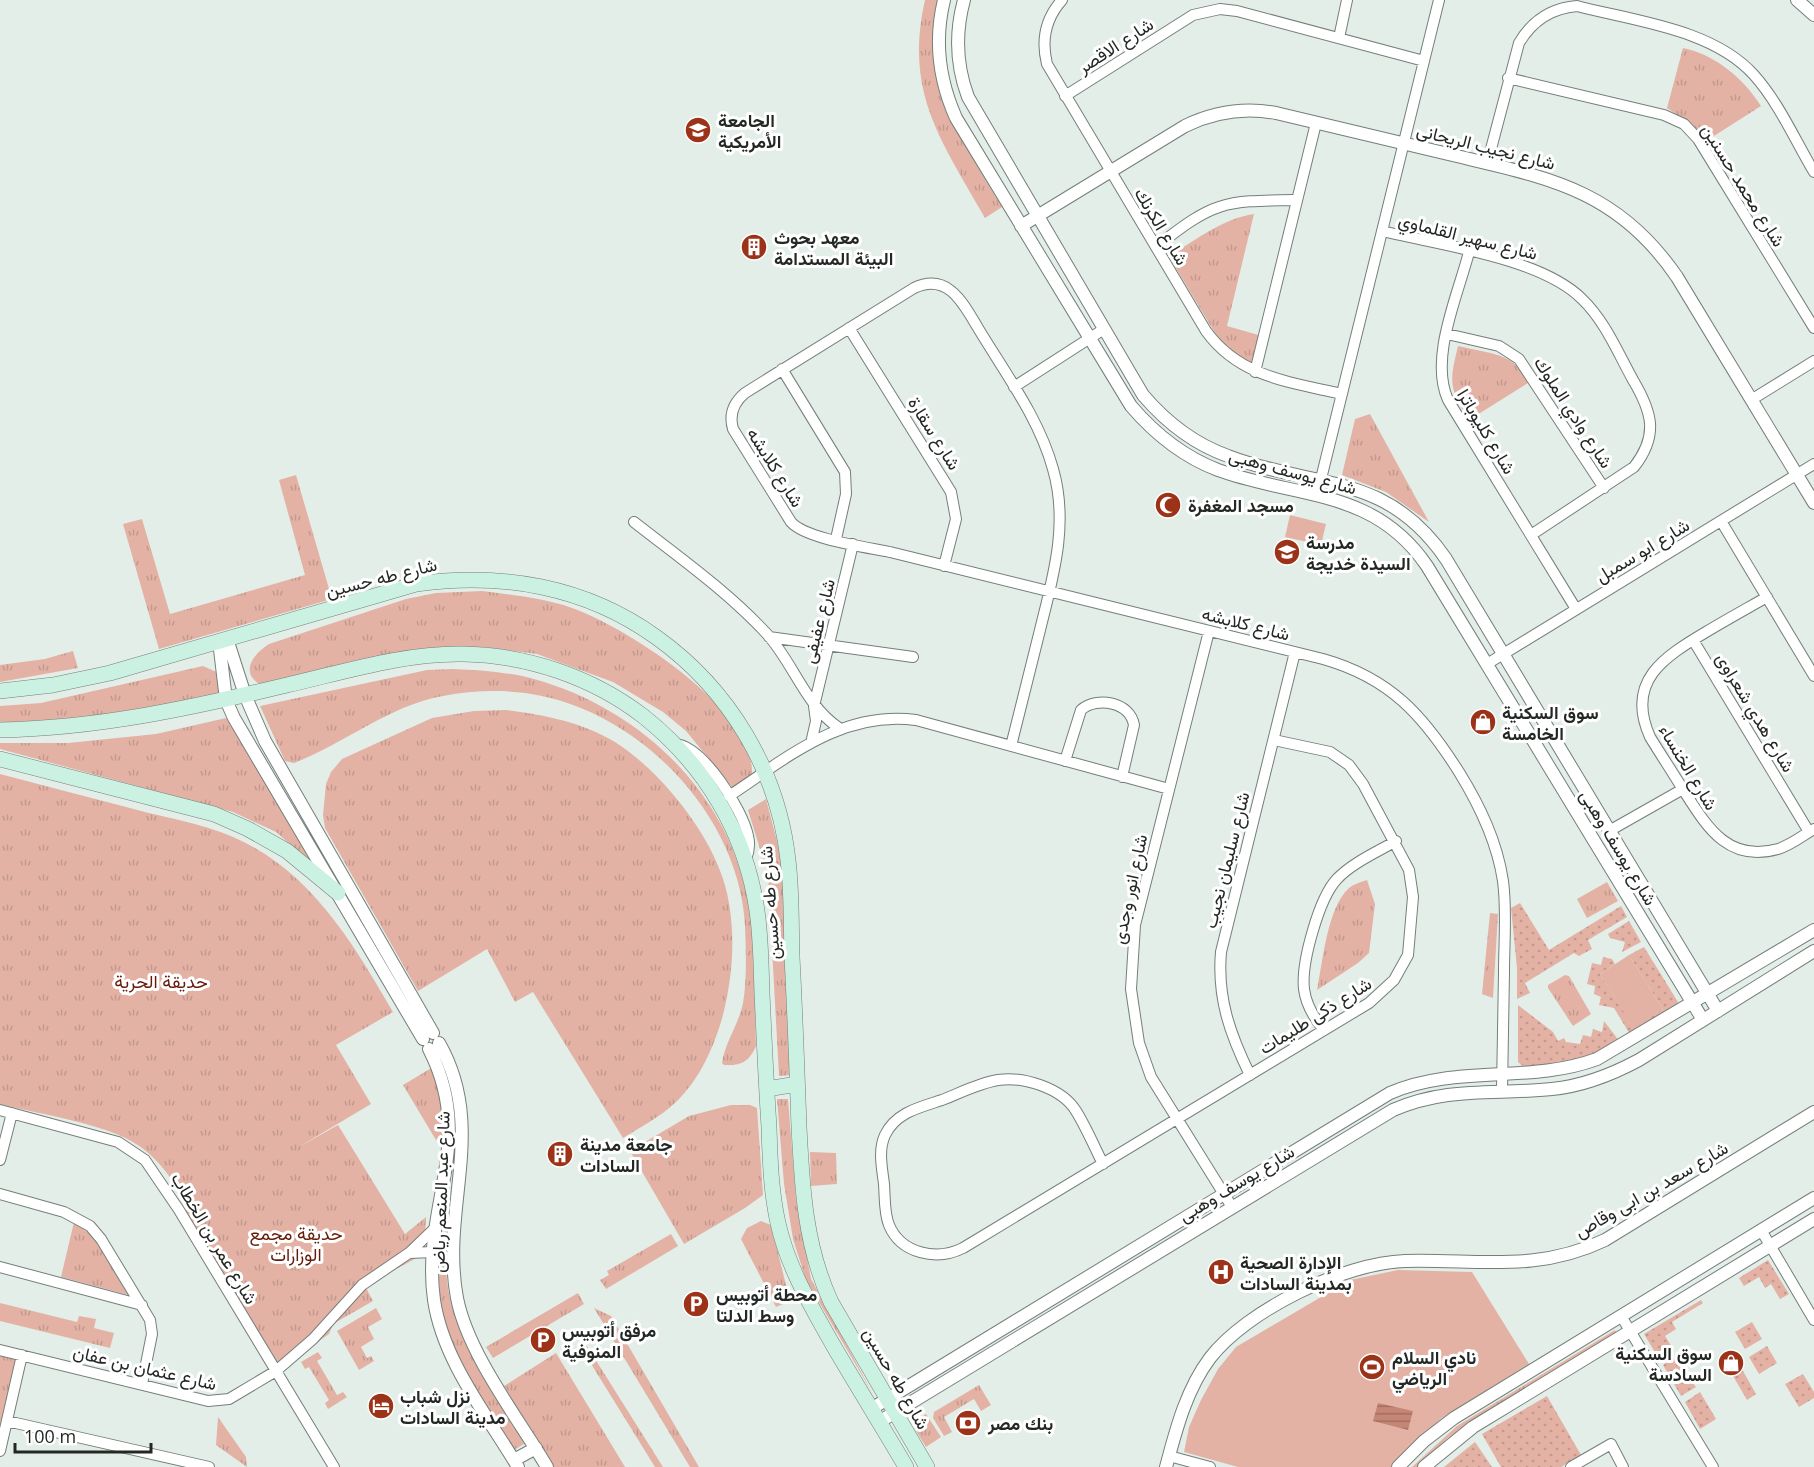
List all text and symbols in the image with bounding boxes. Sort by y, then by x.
street label: شارع الاقصر [1072,12,1158,80]
place label: الجامعة الأمريكية [718,108,781,153]
school or university icon: الجامعة الأمريكية [683,115,713,145]
street label: شارع نجيب الريحانى [1414,117,1558,176]
street label: شارع محمد حسنين [1696,119,1791,252]
street label: شارع الكرنك [1129,183,1195,270]
street label: شارع سهير القلماوي [1395,207,1540,269]
place label: معهد بحوث البيئة المستدامة [774,225,893,270]
building icon: معهد بحوث البيئة المستدامة [739,232,769,262]
street label: شارع وادي الملوك [1526,352,1619,475]
street label: شارع كليوباترا [1451,384,1522,479]
street label: شارع سقارة [902,392,967,475]
street label: شارع كلابشه [741,423,810,512]
street label: شارع يوسف وهبى [1226,442,1359,501]
mosque icon: مسجد المغفرة [1153,490,1183,520]
place label: مسجد المغفرة [1188,493,1294,517]
street label: شارع ابو سمبل [1590,512,1694,588]
place label: مدرسة السيدة خديجة [1306,530,1411,575]
school or university icon: مدرسة السيدة خديجة [1272,537,1302,567]
street label: شارع طه حسين [323,552,439,603]
street label: شارع عفيفى [796,576,841,666]
street label: شارع كلابشه [1199,601,1292,646]
street label: شارع هدي شعراوى [1707,648,1801,778]
place label: سوق السكنية الخامسة [1502,700,1599,745]
shop icon: سوق السكنية الخامسة [1468,707,1498,737]
street label: شارع الخنساء [1653,720,1724,815]
street label: شارع يوسف وهبى [1574,785,1663,910]
street label: شارع سليمان نجيب [1197,789,1256,931]
street label: شارع انور وجدى [1106,832,1153,946]
street label: شارع طه حسين [753,845,786,961]
park label: حديقة الحرية [114,969,208,993]
street label: شارع ذكى طليمات [1254,971,1376,1060]
street label: شارع عبد المنعم رياض [425,1111,456,1273]
place label: جامعة مدينة السادات [580,1132,672,1177]
street label: شارع سعد بن ابى وقاص [1570,1135,1733,1244]
building icon: جامعة مدينة السادات [545,1139,575,1169]
street label: شارع يوسف وهبى [1174,1139,1299,1228]
street label: شارع عمر بن الخطاب [165,1168,264,1309]
park label: حديقة مجمع الوزارات [249,1221,343,1266]
place label: الإدارة الصحية بمدينة السادات [1240,1250,1352,1295]
hospital icon: الإدارة الصحية بمدينة السادات [1206,1257,1236,1287]
place label: محطة أتوبيس وسط الدلتا [716,1282,818,1327]
parking icon: محطة أتوبيس وسط الدلتا [681,1289,711,1319]
place label: مرفق أتوبيس المنوفية [562,1318,656,1363]
street label: شارع طه حسين [857,1323,936,1434]
parking icon: مرفق أتوبيس المنوفية [528,1325,558,1355]
street label: شارع عثمان بن عفان [71,1339,219,1396]
place label: سوق السكنية السادسة [1615,1341,1712,1386]
place label: نادي السلام الرياضي [1392,1345,1476,1394]
shop icon: سوق السكنية السادسة [1716,1348,1746,1378]
sports icon: نادي السلام الرياضي [1357,1352,1387,1382]
place label: نزل شباب مدينة السادات [400,1384,506,1429]
hotel icon: نزل شباب مدينة السادات [366,1391,396,1421]
bank icon: بنك مصر [953,1408,983,1438]
place label: بنك مصر [987,1411,1053,1435]
scale bar [15,1416,152,1454]
text: 100 m [24,1424,76,1448]

